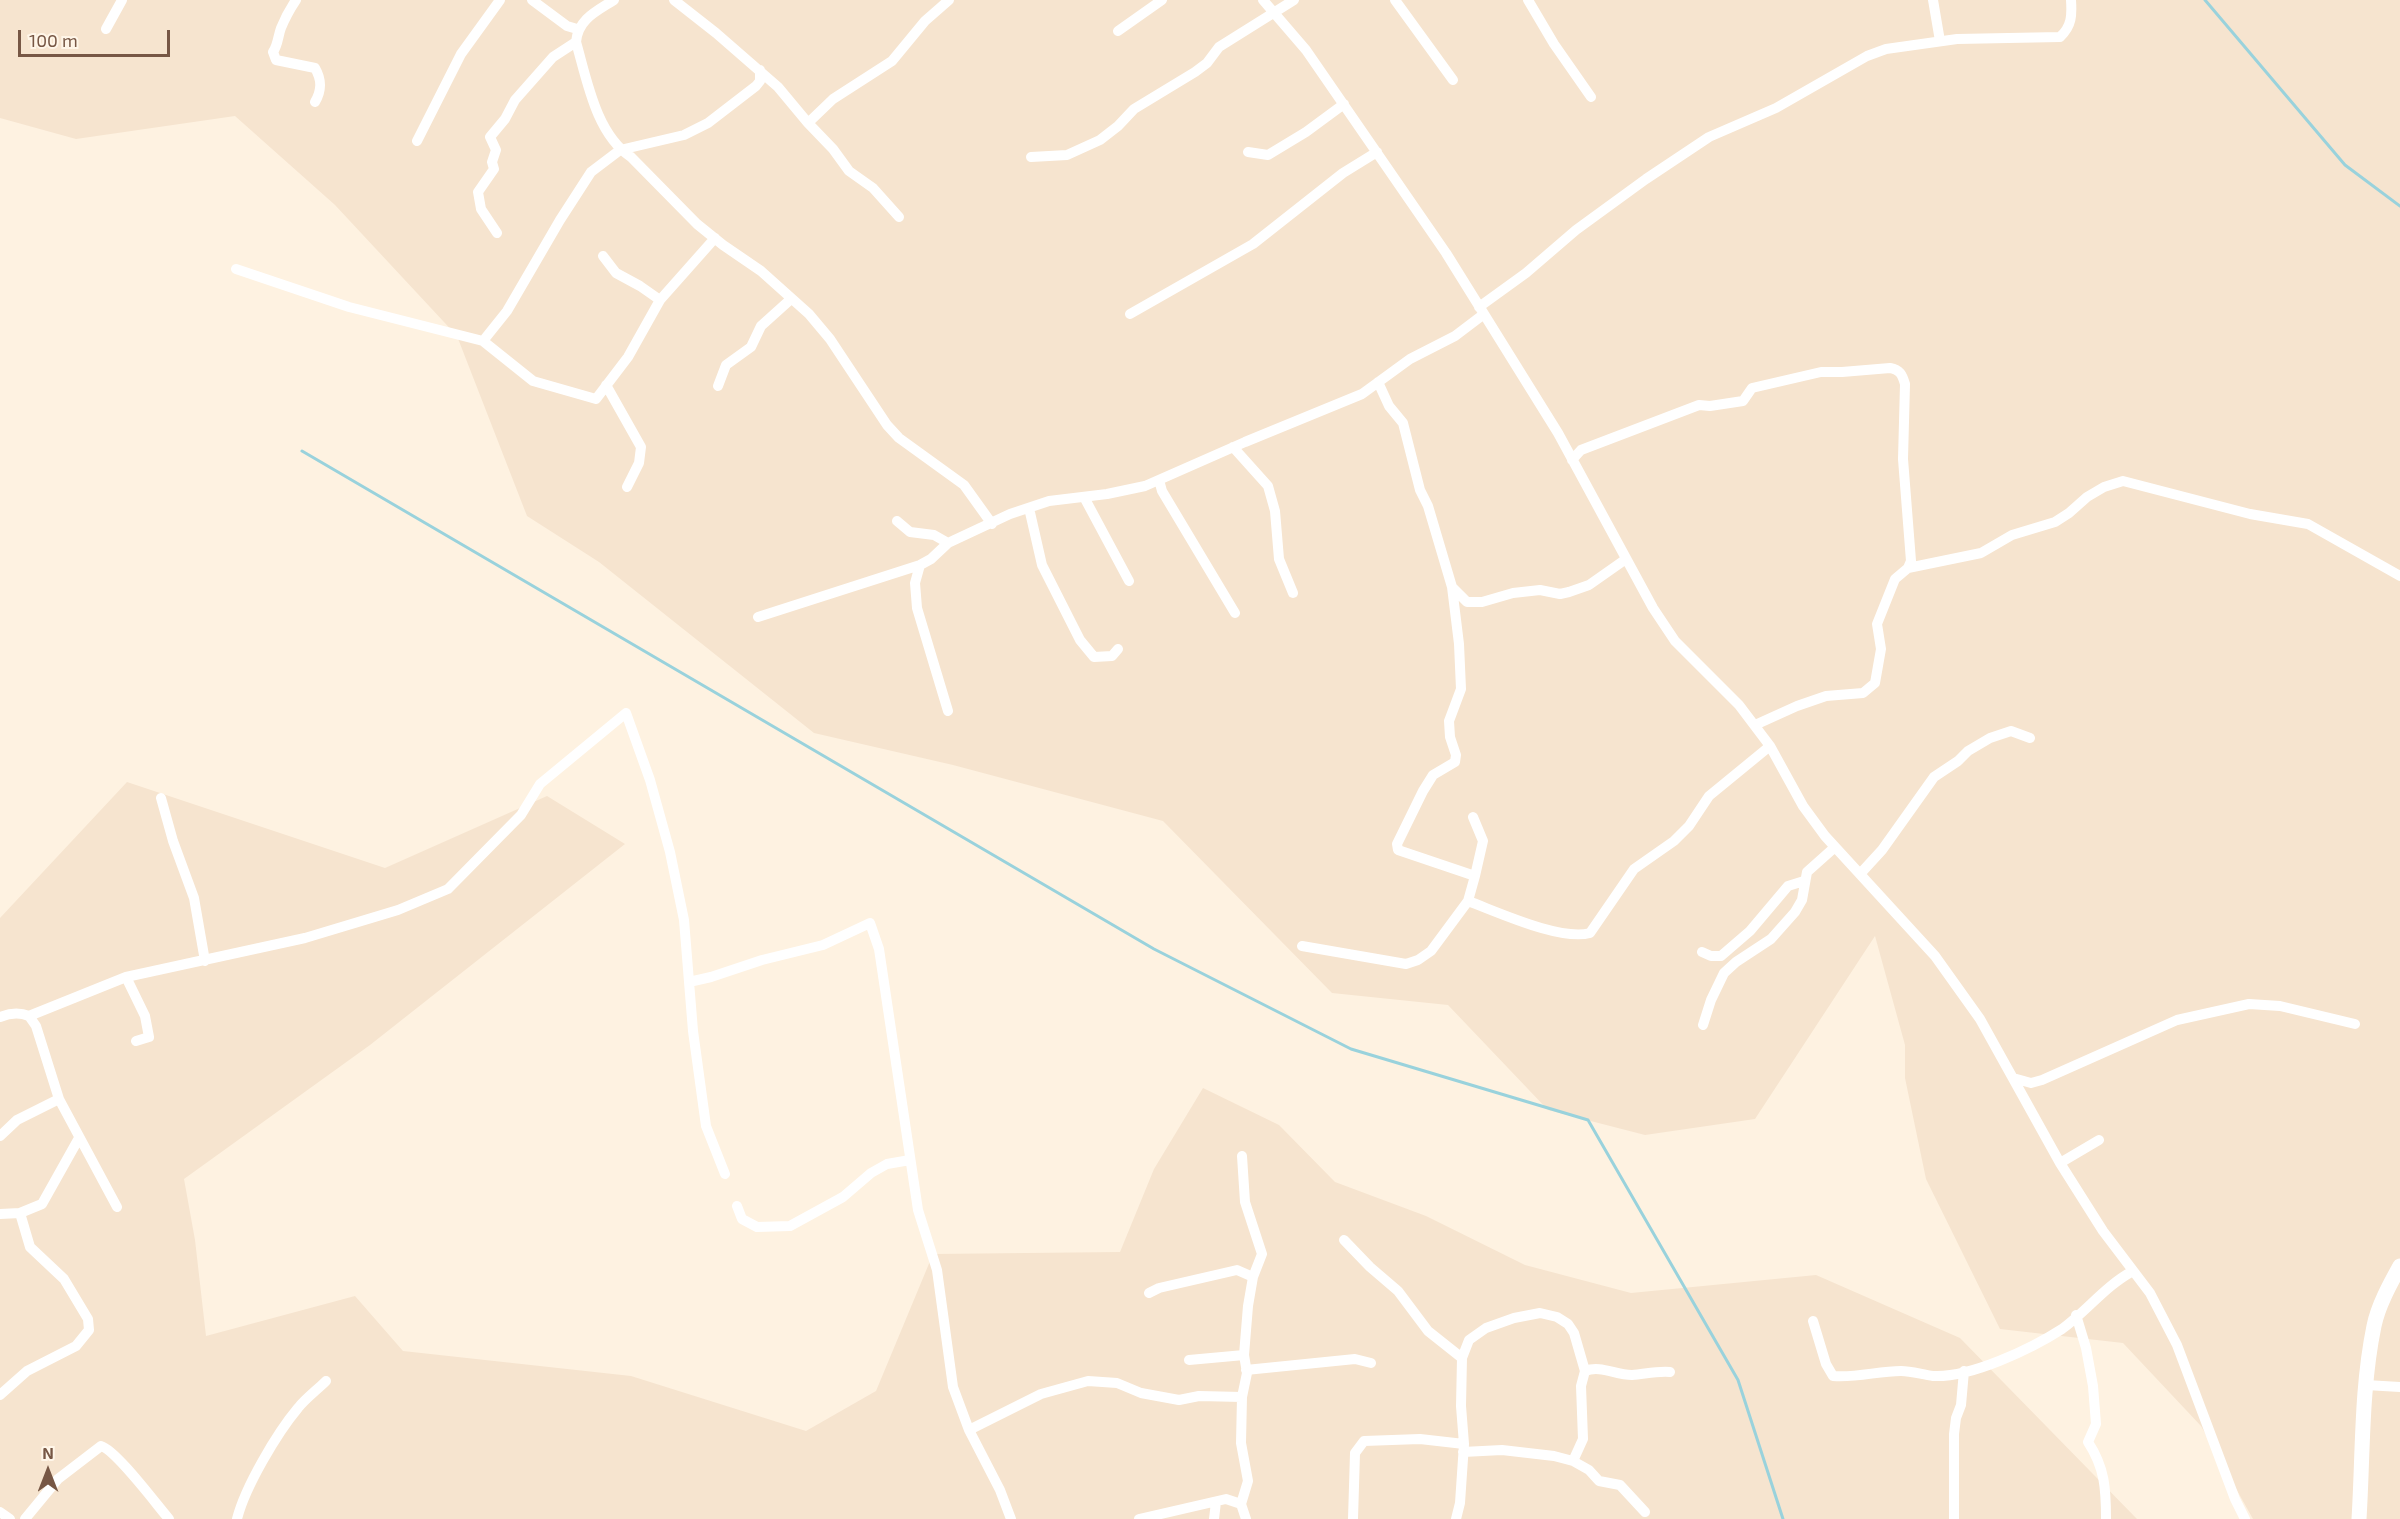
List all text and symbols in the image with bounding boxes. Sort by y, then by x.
scale bar [21,18,172,56]
text: 100 m [29,29,78,51]
north arrow [18,1441,78,1501]
text: N [42,1443,54,1462]

